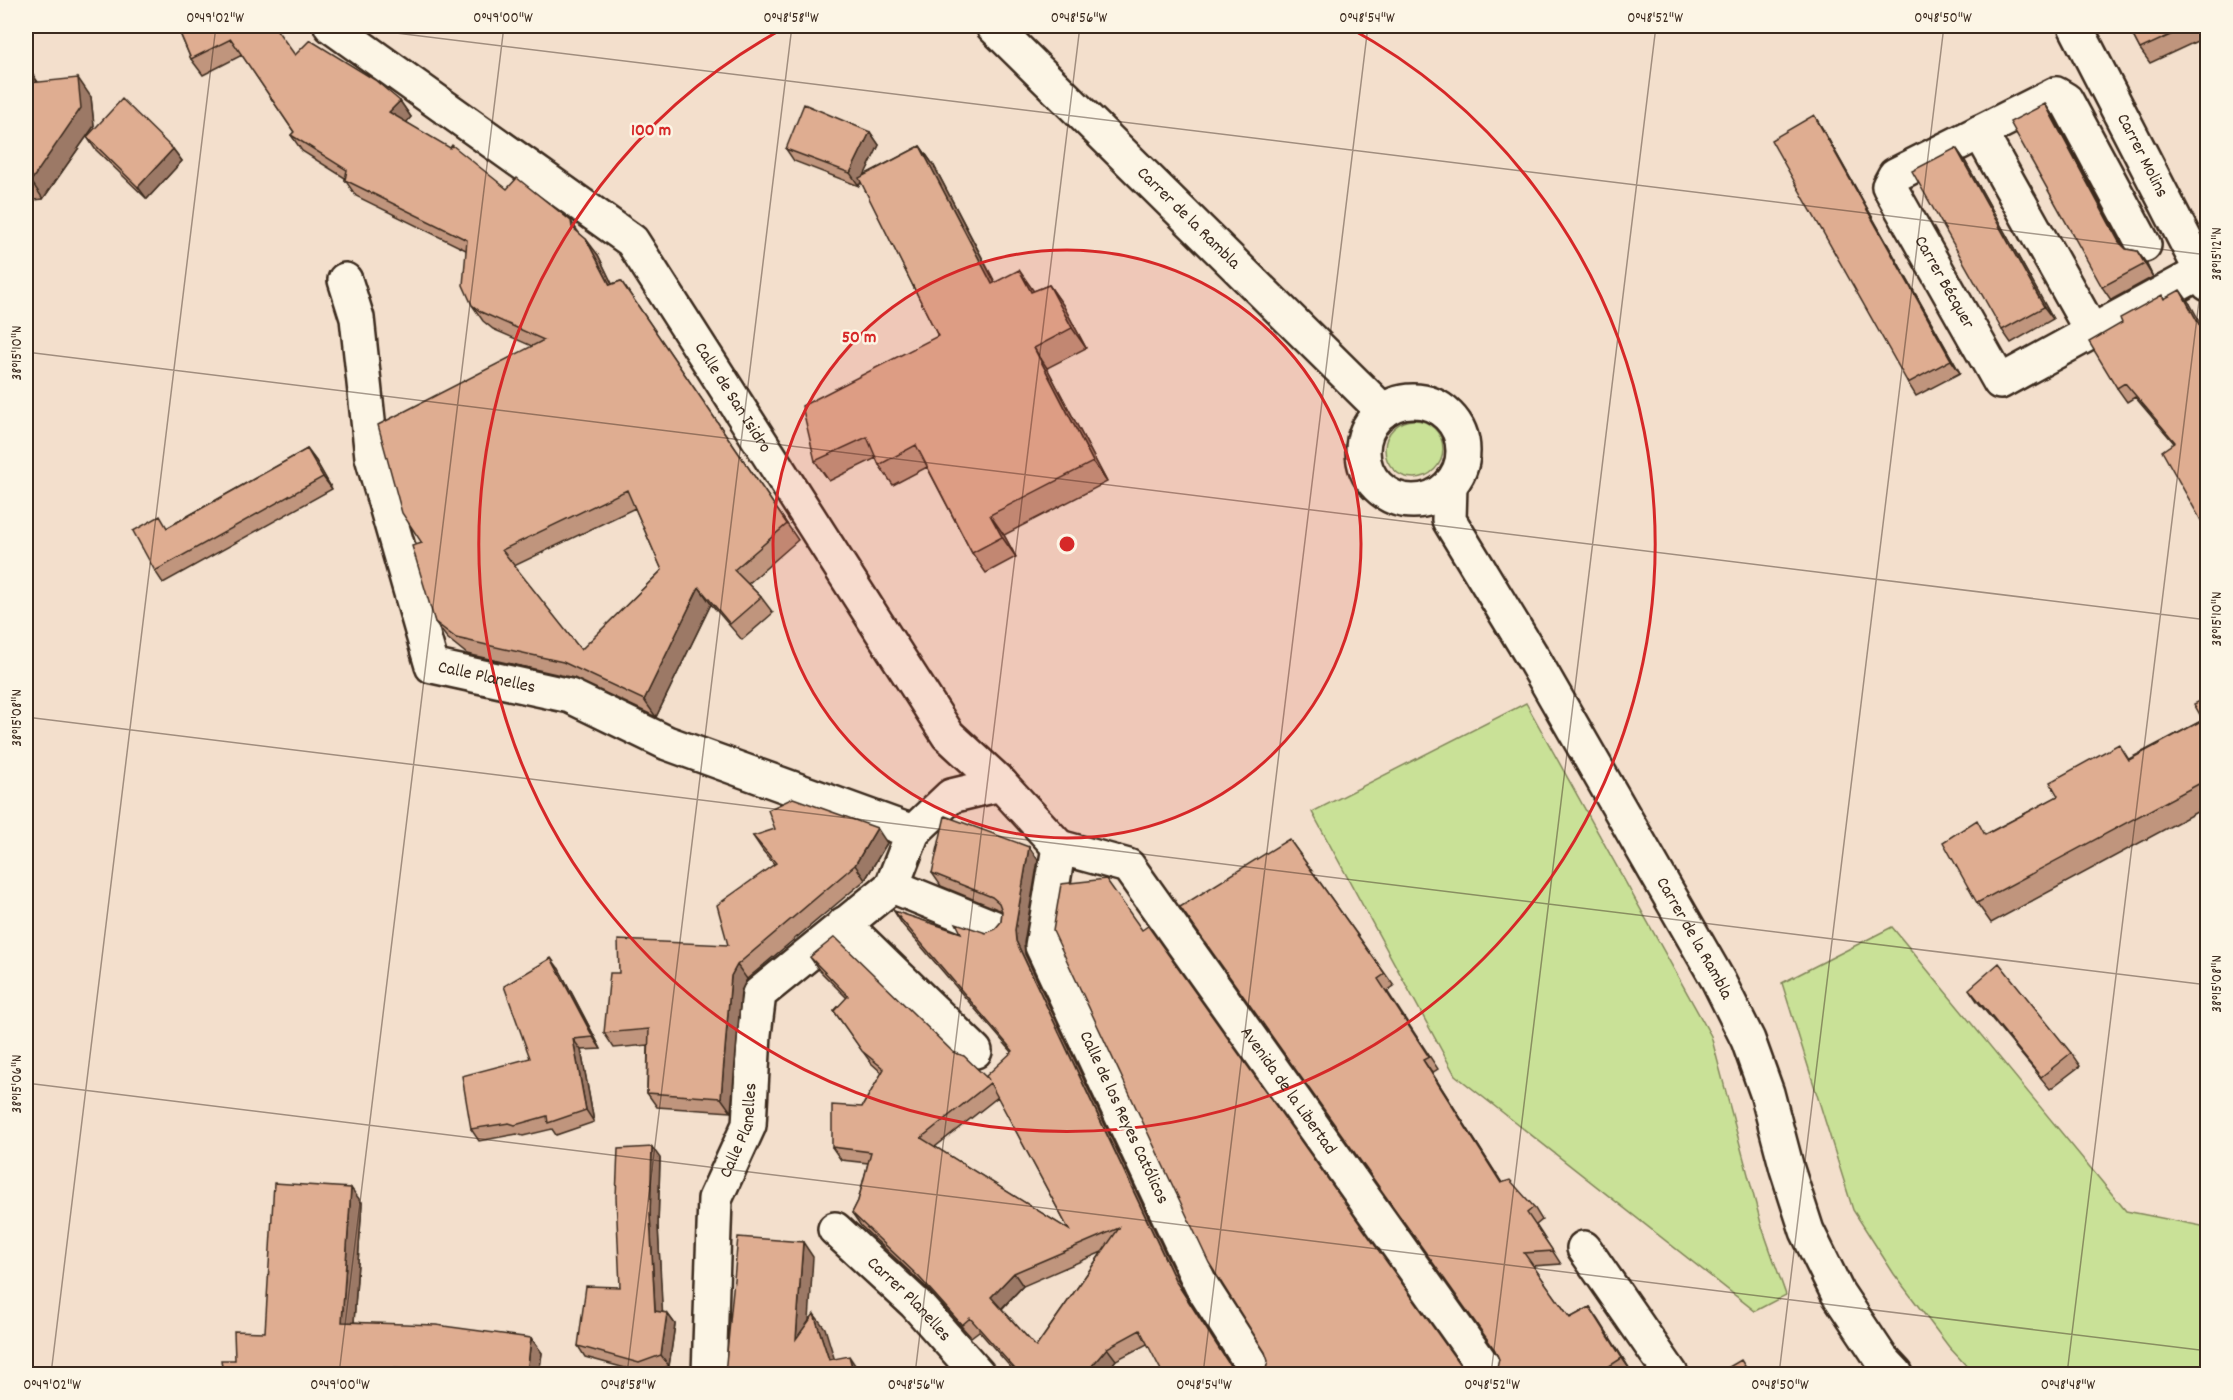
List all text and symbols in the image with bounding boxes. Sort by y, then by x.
text: 0°49'02"W [186,8,244,30]
text: 0°49'00"W [473,8,533,30]
text: 0°48'58"W [763,8,819,30]
text: 0°48'56"W [1051,8,1108,30]
text: 0°48'54"W [1339,8,1395,30]
text: 0°48'52"W [1627,8,1683,30]
text: 0°48'50"W [1914,8,1972,30]
street label: Carrer Molins [2110,109,2174,202]
text: 100 m [631,119,671,144]
street label: Carrer de la Rambla [1130,161,1246,276]
text: 38°15'12"N [2207,227,2229,281]
street label: Carrer Bécquer [1907,231,1980,334]
text: 38°15'10"N [7,326,29,380]
text: 50 m [842,326,876,351]
street label: Calle de San Isidro [688,338,777,458]
centre of rings [1057,534,1077,554]
text: 38°15'10"N [2207,592,2229,646]
street label: Calle Planelles [435,655,538,701]
text: 38°15'08"N [7,689,29,747]
street label: Carrer de la Rambla [1649,873,1739,1004]
text: 38°15'08"N [2207,955,2229,1013]
street label: Avenida de la Libertad [1234,1022,1342,1160]
street label: Calle de los Reyes Católicos [1072,1027,1174,1209]
text: 38°15'06"N [7,1055,29,1113]
street label: Calle Planelles [714,1082,764,1182]
street label: Carrer Planelles [861,1251,956,1347]
text: 0°49'02"W [23,1375,81,1397]
text: 0°49'00"W [310,1375,370,1397]
text: 0°48'58"W [600,1375,656,1397]
text: 0°48'56"W [888,1375,945,1397]
text: 0°48'54"W [1176,1375,1232,1397]
text: 0°48'52"W [1464,1375,1520,1397]
text: 0°48'50"W [1751,1375,1809,1397]
text: 0°48'48"W [2041,1375,2096,1397]

